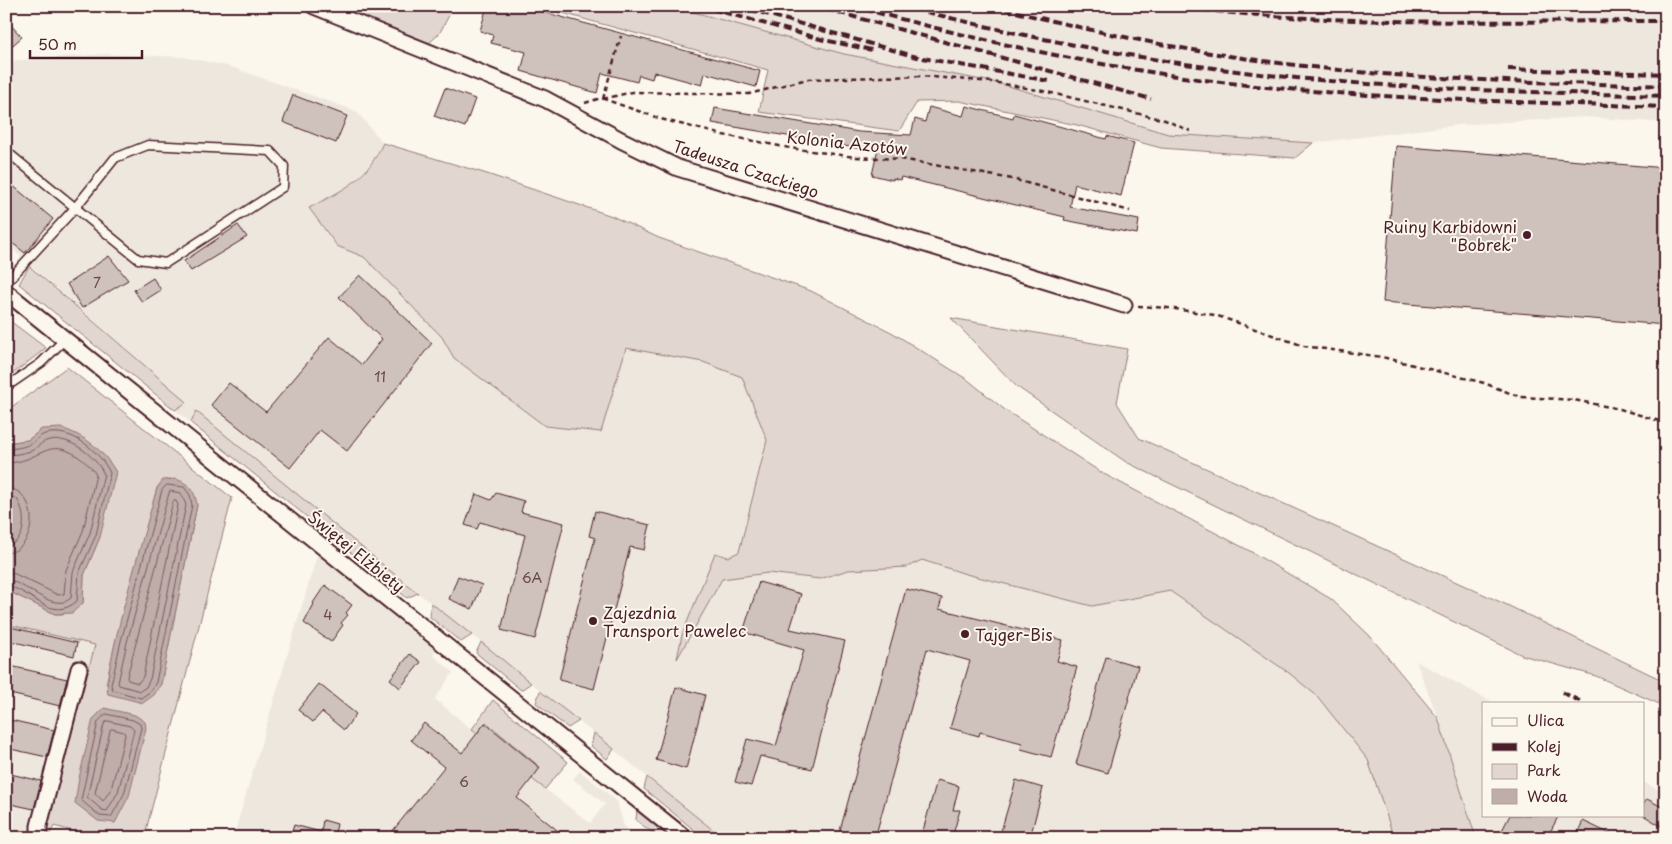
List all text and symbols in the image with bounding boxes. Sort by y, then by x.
scale bar [30,28,142,60]
text: 50 m [38,32,77,55]
street label: Kolonia Azotów [786,124,909,160]
street label: Tadeusza Czackiego [670,133,822,203]
place label: Ruiny Karbidowni "Bobrek" [1383,214,1517,256]
marker: Ruiny Karbidowni "Bobrek" [1521,229,1533,241]
house number: 7 [93,272,101,293]
house number: 11 [374,366,386,387]
street label: Świętej Elżbiety [303,504,411,598]
house number: 6A [522,567,543,588]
place label: Zajezdnia Transport Pawelec [603,600,746,642]
house number: 4 [323,604,333,625]
marker: Zajezdnia Transport Pawelec [587,615,599,627]
place label: Tajger-Bis [975,622,1053,646]
marker: Tajger-Bis [959,628,971,640]
legend [1482,702,1644,816]
text: Ulica [1527,708,1565,731]
text: Kolej [1527,734,1561,757]
text: Park [1527,758,1561,781]
house number: 6 [459,771,469,792]
text: Woda [1527,784,1568,807]

